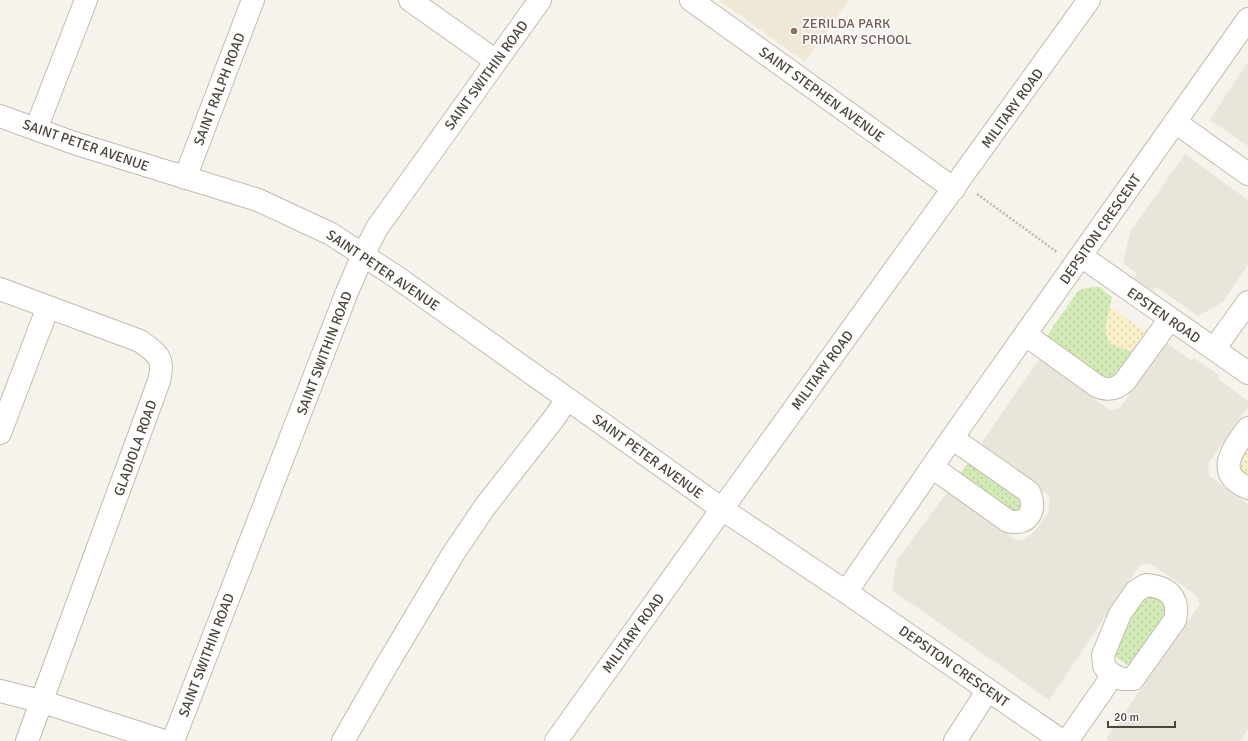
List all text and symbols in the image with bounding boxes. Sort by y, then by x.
place label: ZERILDA PARK PRIMARY SCHOOL [802,15,912,48]
street label: SAINT SWITHIN ROAD [441,17,532,133]
marker: ZERILDA PARK PRIMARY SCHOOL [789,26,799,36]
street label: SAINT RALPH ROAD [190,30,249,148]
street label: SAINT STEPHEN AVENUE [756,43,888,146]
street label: MILITARY ROAD [978,65,1047,151]
street label: SAINT PETER AVENUE [20,116,151,175]
street label: DEPSITON CRESCENT [1056,171,1145,288]
street label: SAINT PETER AVENUE [323,226,443,315]
street label: EPSTEN ROAD [1124,284,1204,347]
street label: SAINT SWITHIN ROAD [293,289,356,418]
street label: MILITARY ROAD [788,327,857,413]
street label: GLADIOLA ROAD [110,398,161,498]
street label: SAINT PETER AVENUE [589,411,706,502]
street label: MILITARY ROAD [599,590,668,676]
street label: SAINT SWITHIN ROAD [175,591,238,720]
street label: DEPSITON CRESCENT [895,622,1012,711]
scale bar [1108,703,1175,729]
text: 20 m [1114,710,1139,725]

